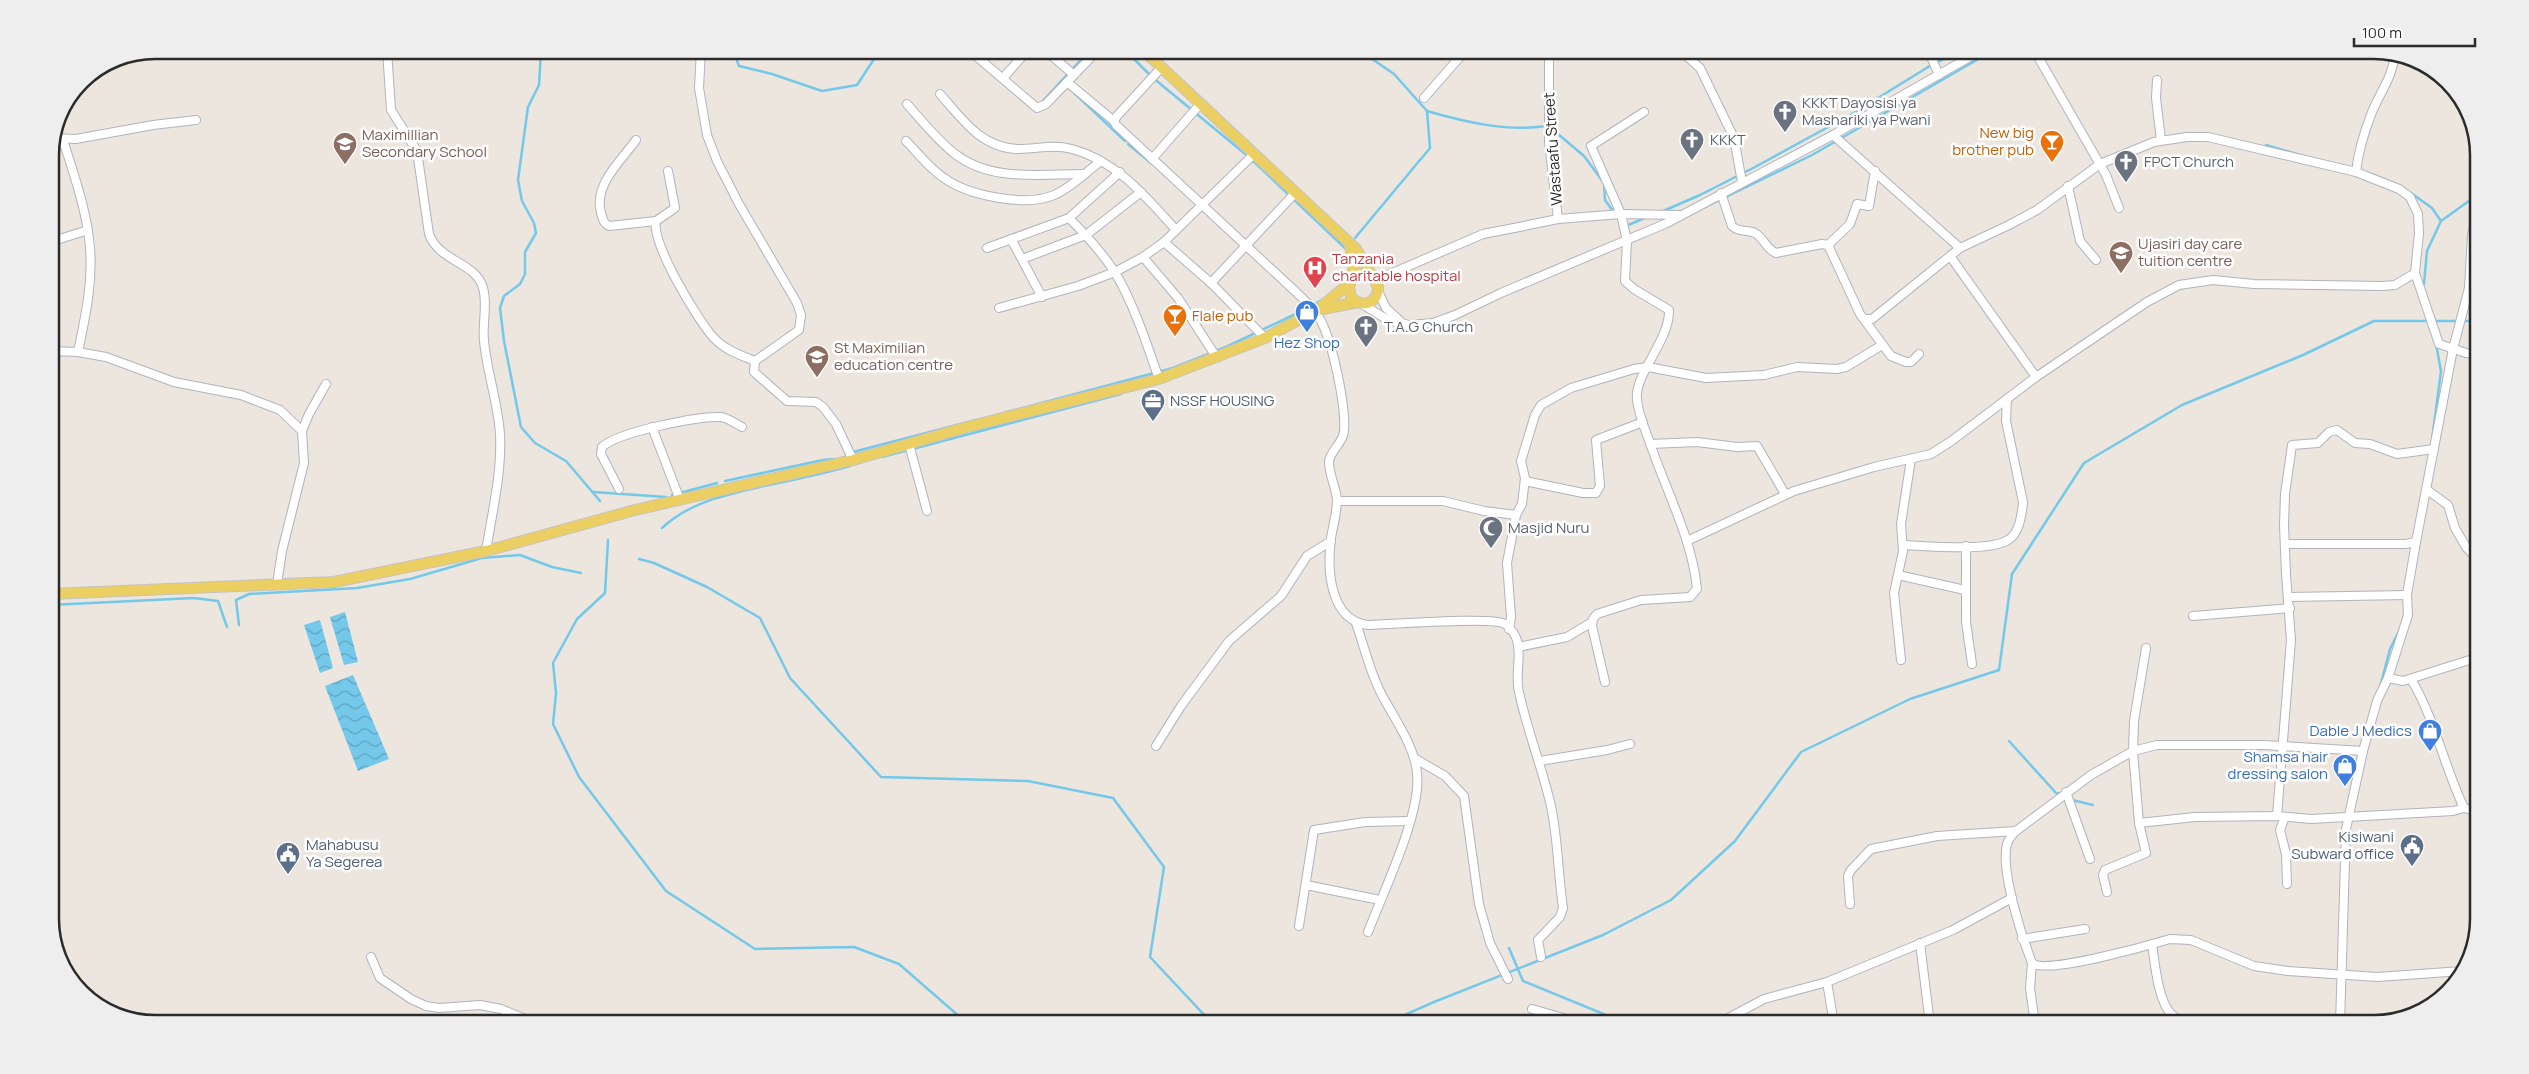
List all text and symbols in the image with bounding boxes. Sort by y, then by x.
scale bar [2354,15,2475,47]
text: 100 m [2362,22,2402,43]
street label: Wastaafu Street [1538,92,1567,206]
place label: KKKT Dayosisi ya Mashariki ya Pwani [1802,92,1931,130]
church icon: KKKT Dayosisi ya Mashariki ya Pwani [1772,99,1798,133]
place label: New big brother pub [1952,122,2034,160]
place label: Maximillian Secondary School [362,124,487,162]
church icon: KKKT [1679,127,1705,161]
place label: KKKT [1710,129,1746,150]
bar icon: New big brother pub [2039,129,2065,163]
school or university icon: Maximillian Secondary School [332,131,358,165]
church icon: FPCT Church [2113,149,2139,183]
place label: FPCT Church [2144,151,2234,172]
place label: Ujasiri day care tuition centre [2138,233,2242,271]
school or university icon: Ujasiri day care tuition centre [2108,240,2134,274]
place label: Tanzania charitable hospital [1332,248,1461,286]
hospital icon: Tanzania charitable hospital [1302,255,1328,289]
shop icon: Hez Shop [1294,299,1320,333]
bar icon: Flale pub [1162,303,1188,337]
place label: Flale pub [1192,305,1253,326]
church icon: T.A.G Church [1353,314,1379,348]
place label: T.A.G Church [1384,316,1473,337]
place label: Hez Shop [1274,332,1340,353]
place label: St Maximilian education centre [834,337,953,375]
school or university icon: St Maximilian education centre [804,344,830,378]
office icon: NSSF HOUSING [1140,388,1166,422]
place label: NSSF HOUSING [1170,390,1275,411]
mosque icon: Masjid Nuru [1478,515,1504,549]
place label: Masjid Nuru [1508,517,1589,538]
shop icon: Dable J Medics [2417,718,2443,752]
place label: Dable J Medics [2310,720,2412,741]
place label: Shamsa hair dressing salon [2228,746,2329,784]
shop icon: Shamsa hair dressing salon [2332,753,2358,787]
place label: Kisiwani Subward office [2291,826,2394,864]
public building icon: Kisiwani Subward office [2399,833,2425,867]
place label: Mahabusu Ya Segerea [306,834,382,872]
public building icon: Mahabusu Ya Segerea [275,841,301,875]

